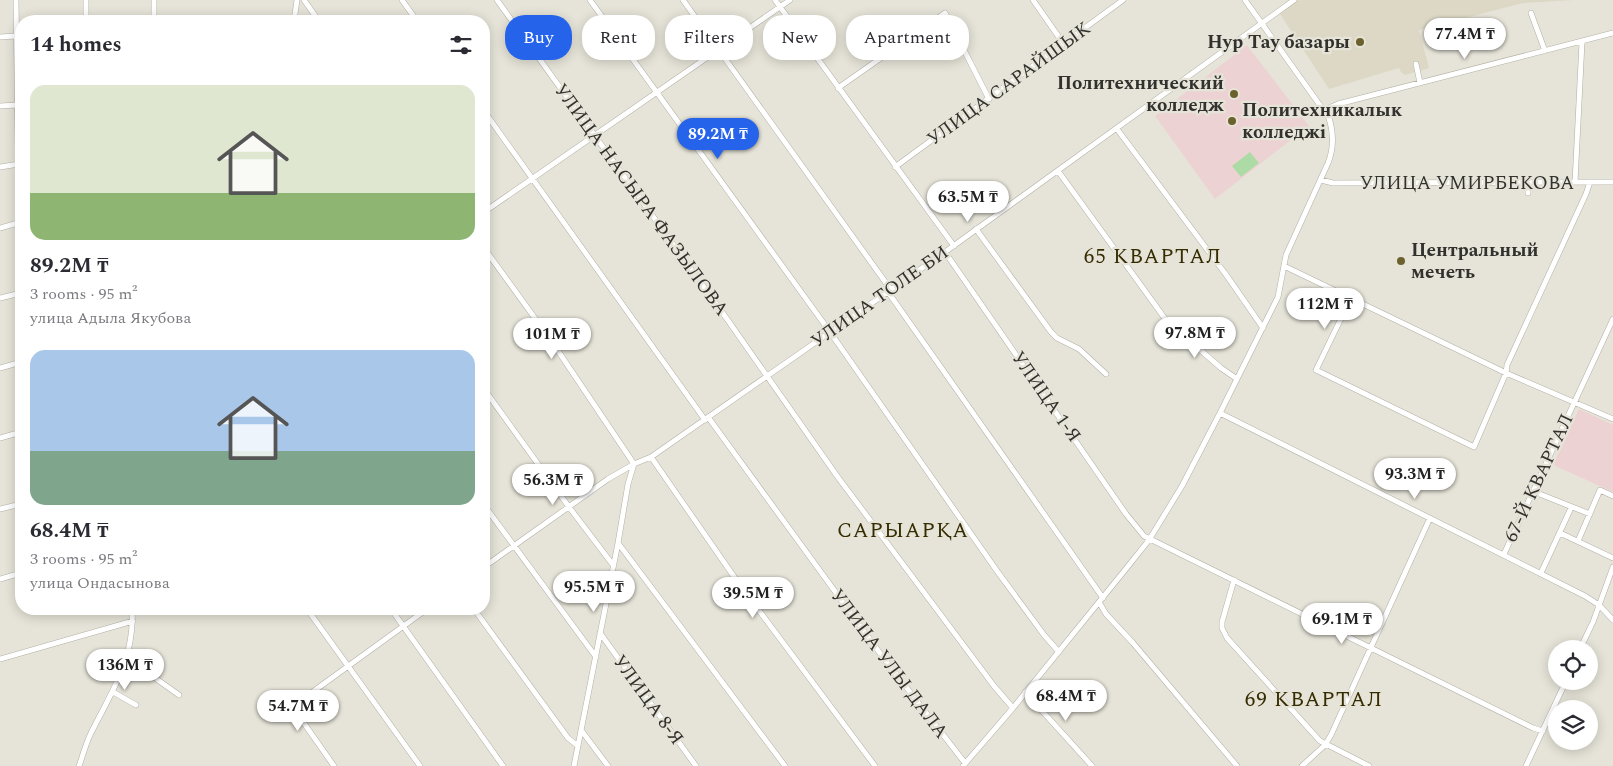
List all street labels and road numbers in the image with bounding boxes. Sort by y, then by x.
street label: УЛИЦА САРАЙШЫК [921,14,1097,153]
street label: УЛИЦА НАСЫРА ФАЗЫЛОВА [547,78,735,322]
street label: УЛИЦА УМИРБЕКОВА [1360,169,1574,198]
street label: УЛИЦА ТОЛЕ БИ [805,238,955,356]
street label: УЛИЦА 1-Я [1004,345,1088,449]
street label: 67-Й КВАРТАЛ [1497,409,1581,547]
street label: УЛИЦА УЛЫ ДАЛА [823,583,955,745]
street label: УЛИЦА 8-Я [605,649,691,751]

